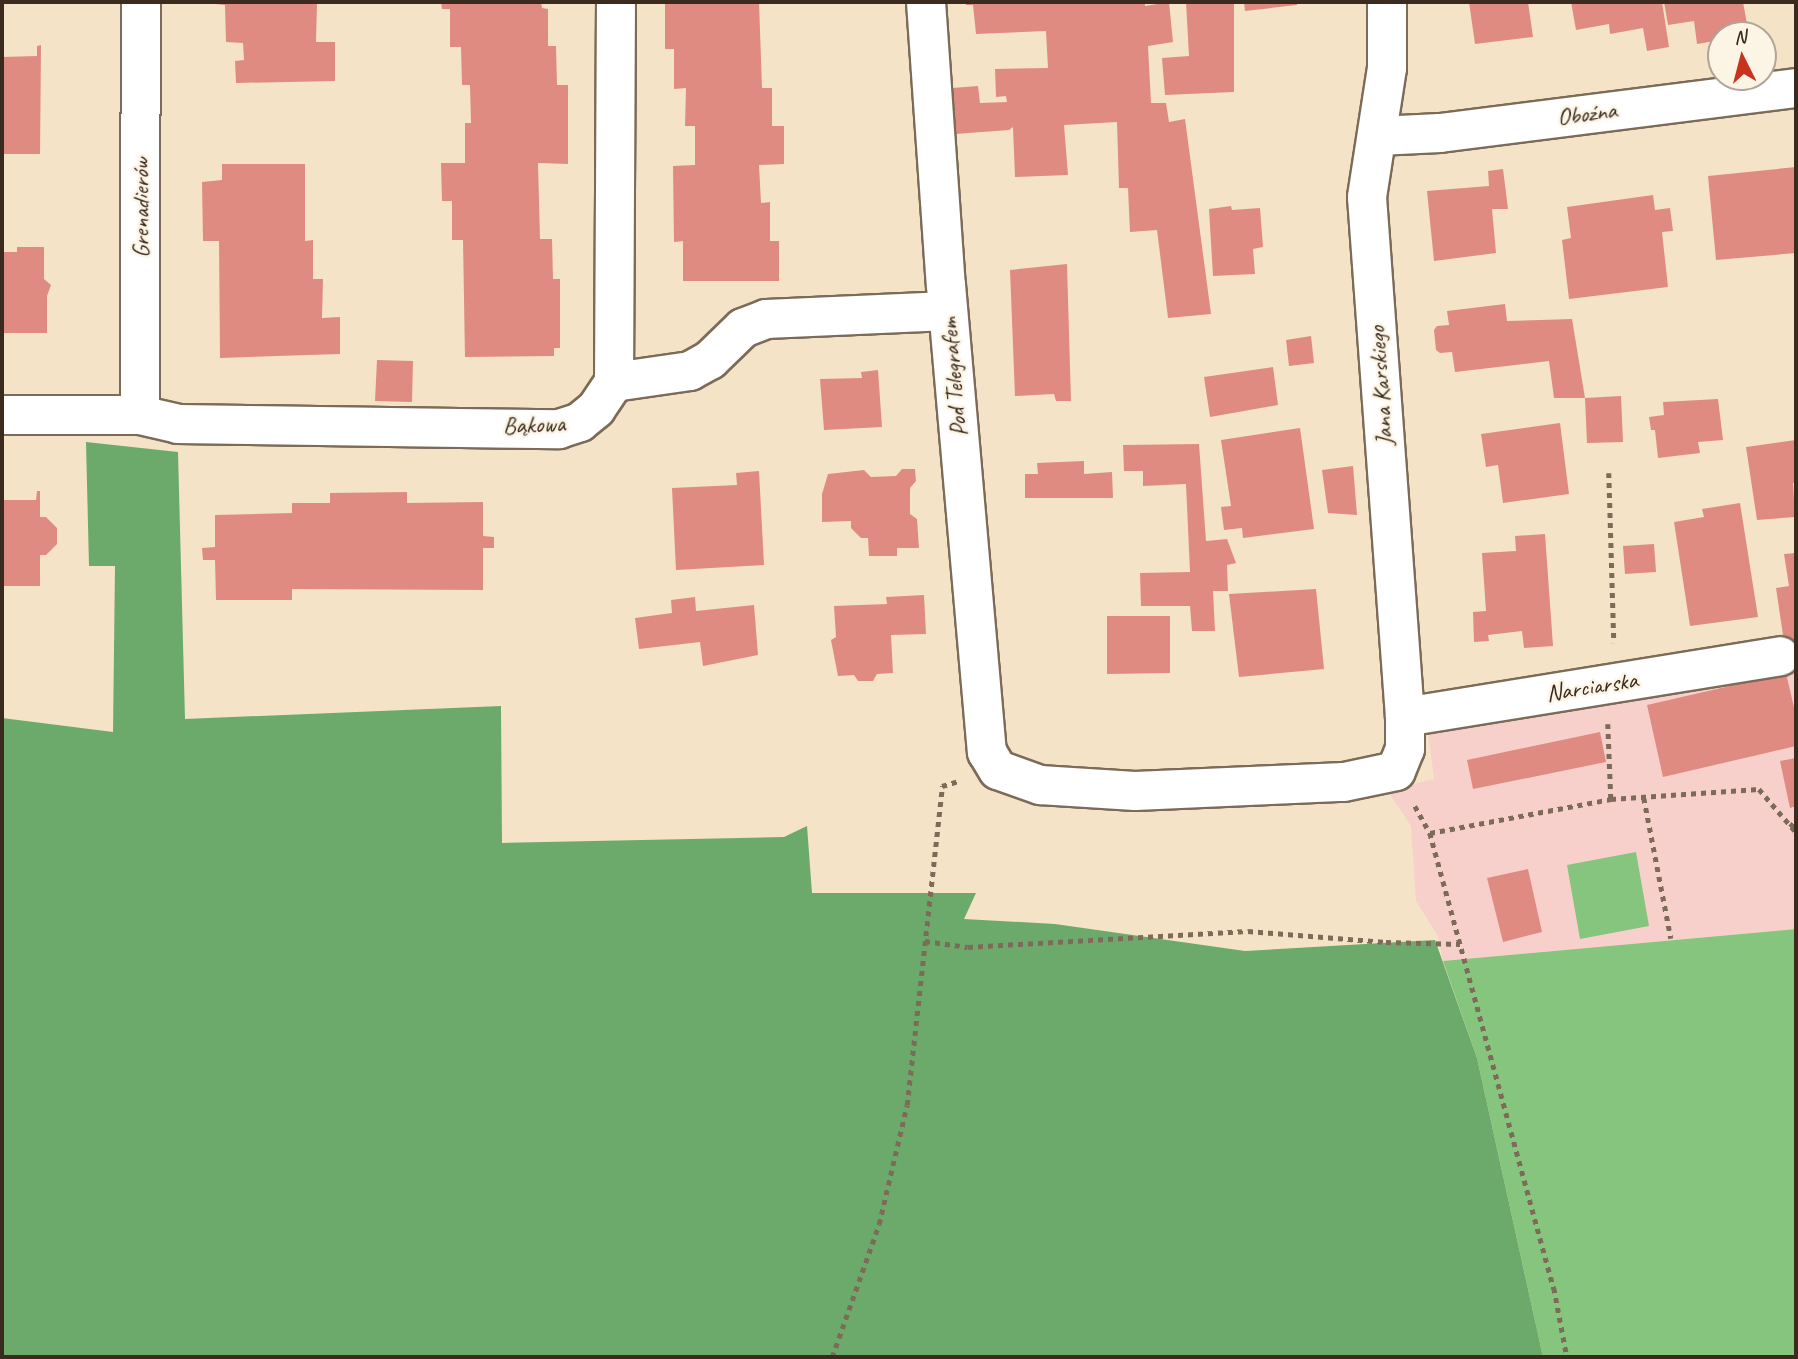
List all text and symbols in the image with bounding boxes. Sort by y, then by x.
north arrow [1707,21,1777,91]
text: N [1733,25,1747,50]
street label: Oboźna [1556,96,1618,132]
street label: Grenadierów [127,158,155,258]
street label: Pod Telegrafem [934,316,974,438]
street label: Jana Karskiego [1362,325,1400,447]
street label: Bąkowa [502,409,566,441]
street label: Narciarska [1544,666,1640,708]

